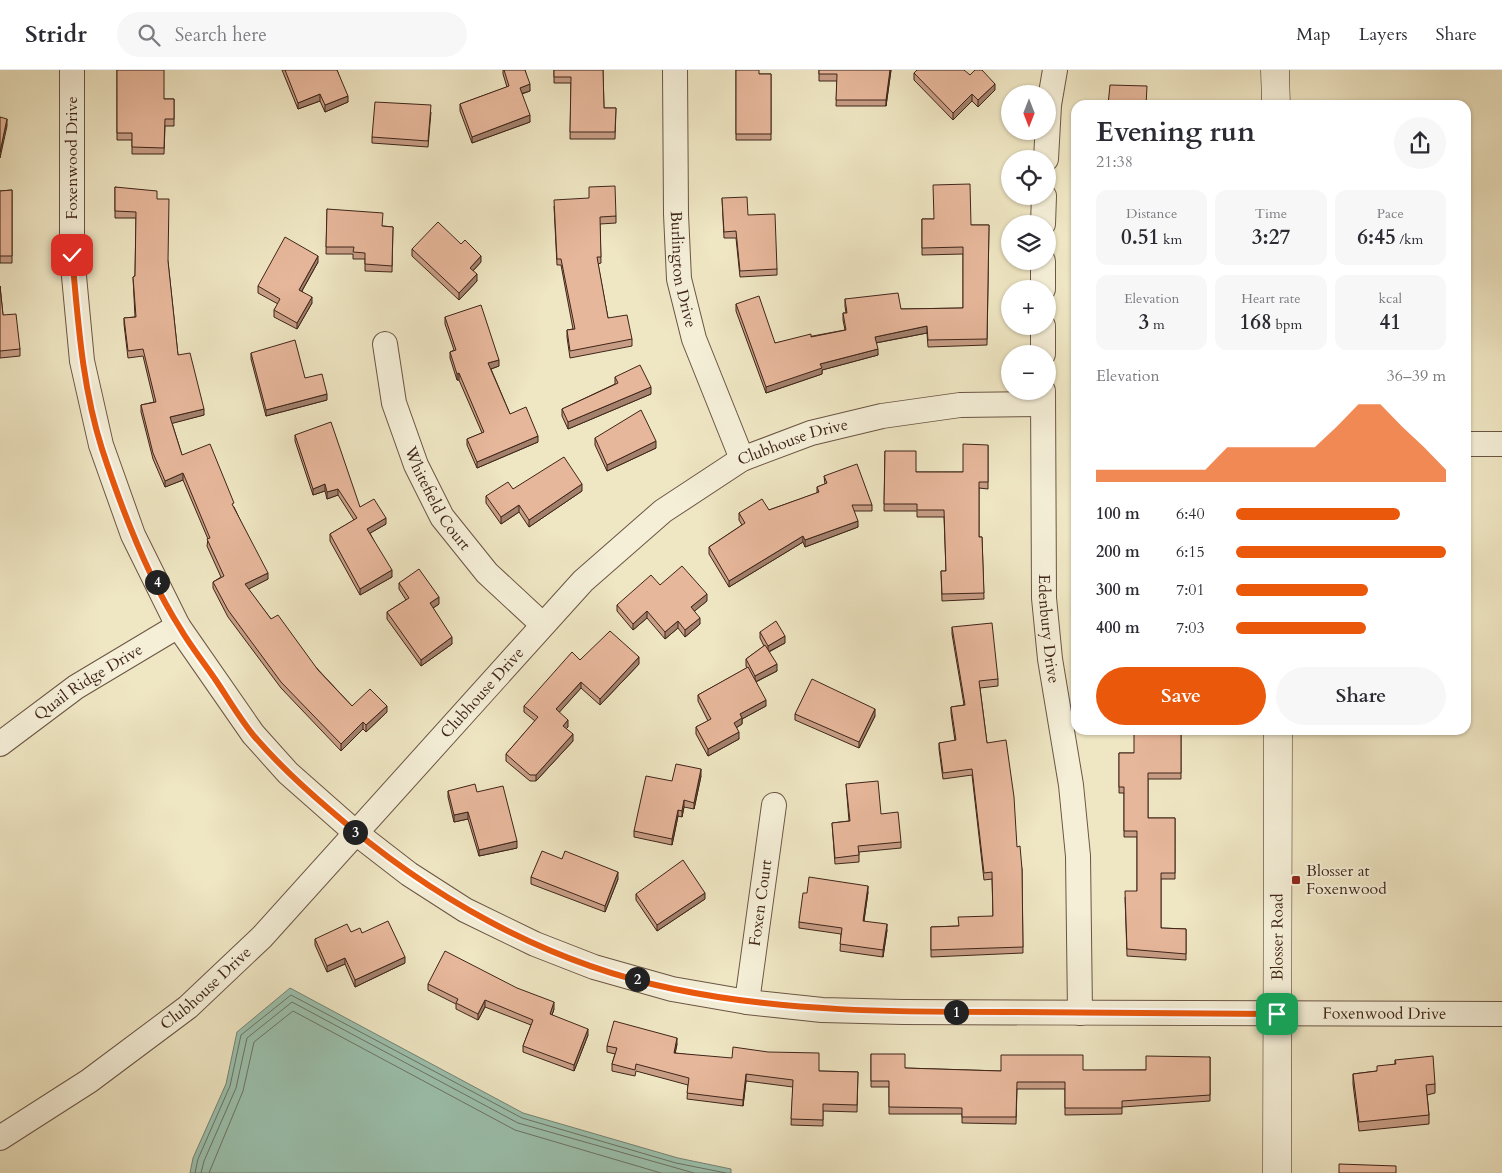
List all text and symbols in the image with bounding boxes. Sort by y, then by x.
search box [117,12,467,57]
text: Stridr [25,18,87,51]
icon: search [135,21,163,49]
text: Search here [175,22,267,48]
text: Map [1296,22,1331,47]
text: Layers [1359,22,1408,47]
text: Share [1436,22,1477,47]
north arrow [1001,85,1056,140]
map controls [1001,85,1056,400]
street label: Foxenwood Drive [61,96,83,220]
text: Evening run [1096,113,1255,151]
button: share [1394,117,1446,169]
button: locate [1001,150,1056,205]
text: 21:38 [1096,151,1133,173]
text: Distance [1126,204,1177,223]
text: Time [1255,204,1287,223]
text: Pace [1377,204,1404,223]
street label: Burlington Drive [665,211,702,330]
button: layers [1001,215,1056,270]
text: 0.51 [1121,223,1159,252]
text: 3:27 [1252,223,1290,252]
text: 6:45 [1357,223,1396,252]
text: km [1159,230,1182,249]
text: /km [1396,230,1423,249]
pin [51,234,93,276]
icon: check [58,241,86,269]
button: + [1001,280,1056,335]
text: Elevation [1124,289,1179,308]
text: Heart rate [1241,289,1301,308]
text: kcal [1379,289,1402,308]
text: 3 [1138,308,1149,337]
text: 168 [1240,308,1272,337]
text: 41 [1380,308,1401,337]
text: m [1149,315,1165,334]
text: bpm [1272,315,1302,334]
button: − [1001,345,1056,400]
text: Elevation [1096,365,1160,387]
text: 36–39 m [1387,365,1446,387]
street label: Clubhouse Drive [734,414,850,471]
street label: Whitefield Court [399,442,476,555]
text: 100 m [1096,503,1140,525]
text: 6:40 [1176,503,1205,525]
text: 200 m [1096,541,1140,563]
text: 6:15 [1176,541,1205,563]
pin: 4 [144,570,170,594]
text: 4 [154,573,161,592]
street label: Edenbury Drive [1033,574,1065,685]
text: 300 m [1096,579,1140,601]
text: 7:01 [1176,579,1205,601]
text: 400 m [1096,617,1140,639]
text: 7:03 [1176,617,1205,639]
street label: Quail Ridge Drive [30,639,147,726]
street label: Clubhouse Drive [435,643,529,743]
button: Save [1096,667,1266,725]
button: Share [1276,667,1446,725]
pin: 3 [342,820,368,844]
text: 3 [352,823,359,842]
street label: Foxen Court [744,858,777,948]
place label: Blosser at Foxenwood [1306,860,1387,900]
marker: Blosser at Foxenwood [1290,874,1302,886]
street label: Blosser Road [1266,893,1289,980]
street label: Clubhouse Drive [156,942,256,1035]
pin: 2 [624,966,650,992]
text: 2 [634,970,641,989]
pin [1256,993,1298,1035]
pin: 1 [944,1000,968,1024]
icon: arrive [1263,1000,1291,1028]
street label: Foxenwood Drive [1323,1002,1446,1025]
text: 1 [953,1003,960,1022]

